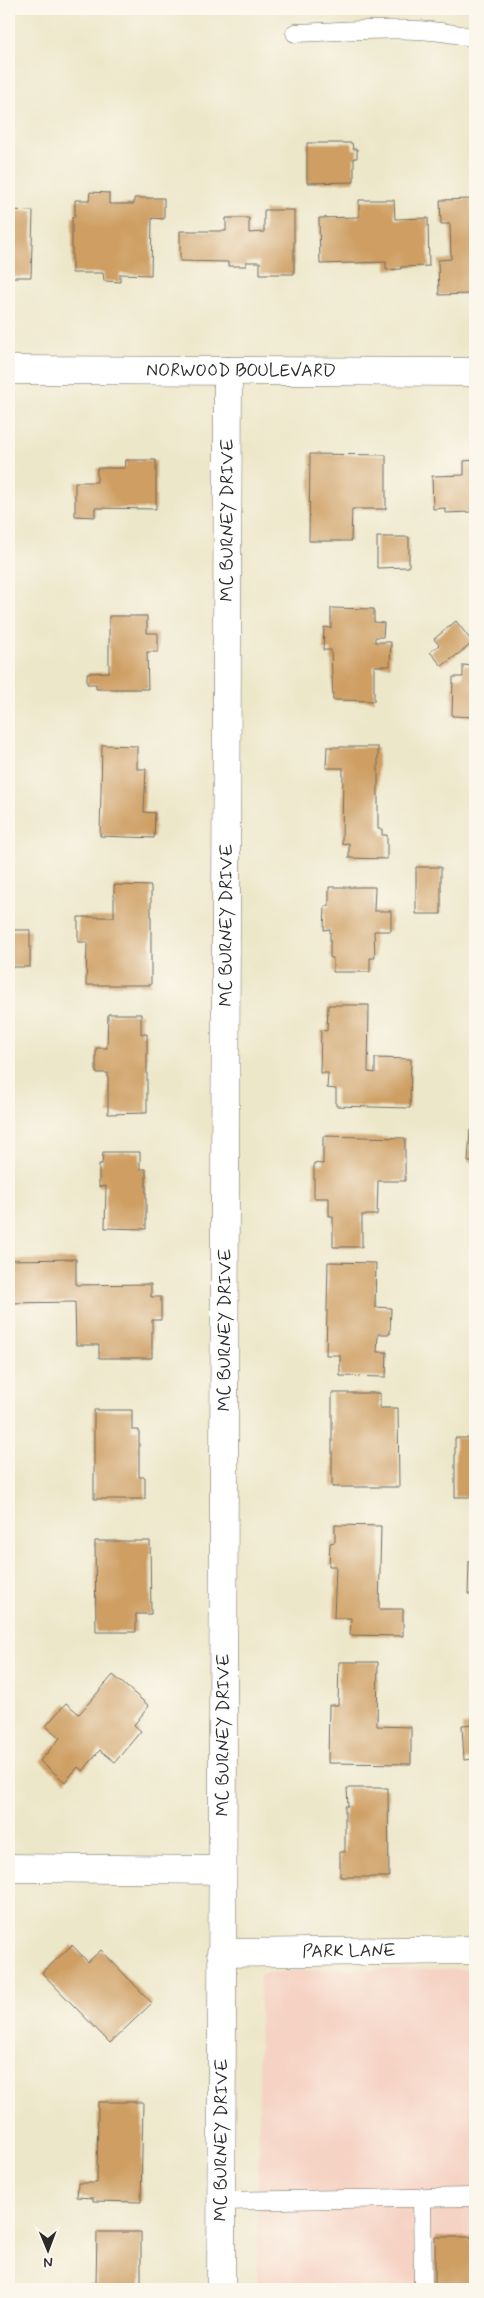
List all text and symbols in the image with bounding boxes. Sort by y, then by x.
street label: NORWOOD BOULEVARD [146,359,336,383]
street label: MC BURNEY DRIVE [216,438,240,602]
street label: MC BURNEY DRIVE [214,843,239,1007]
street label: MC BURNEY DRIVE [213,1248,238,1412]
street label: MC BURNEY DRIVE [211,1653,236,1817]
street label: PARK LANE [302,1939,396,1964]
street label: MC BURNEY DRIVE [209,2058,234,2222]
north arrow [22,2226,72,2276]
text: N [43,2253,53,2271]

